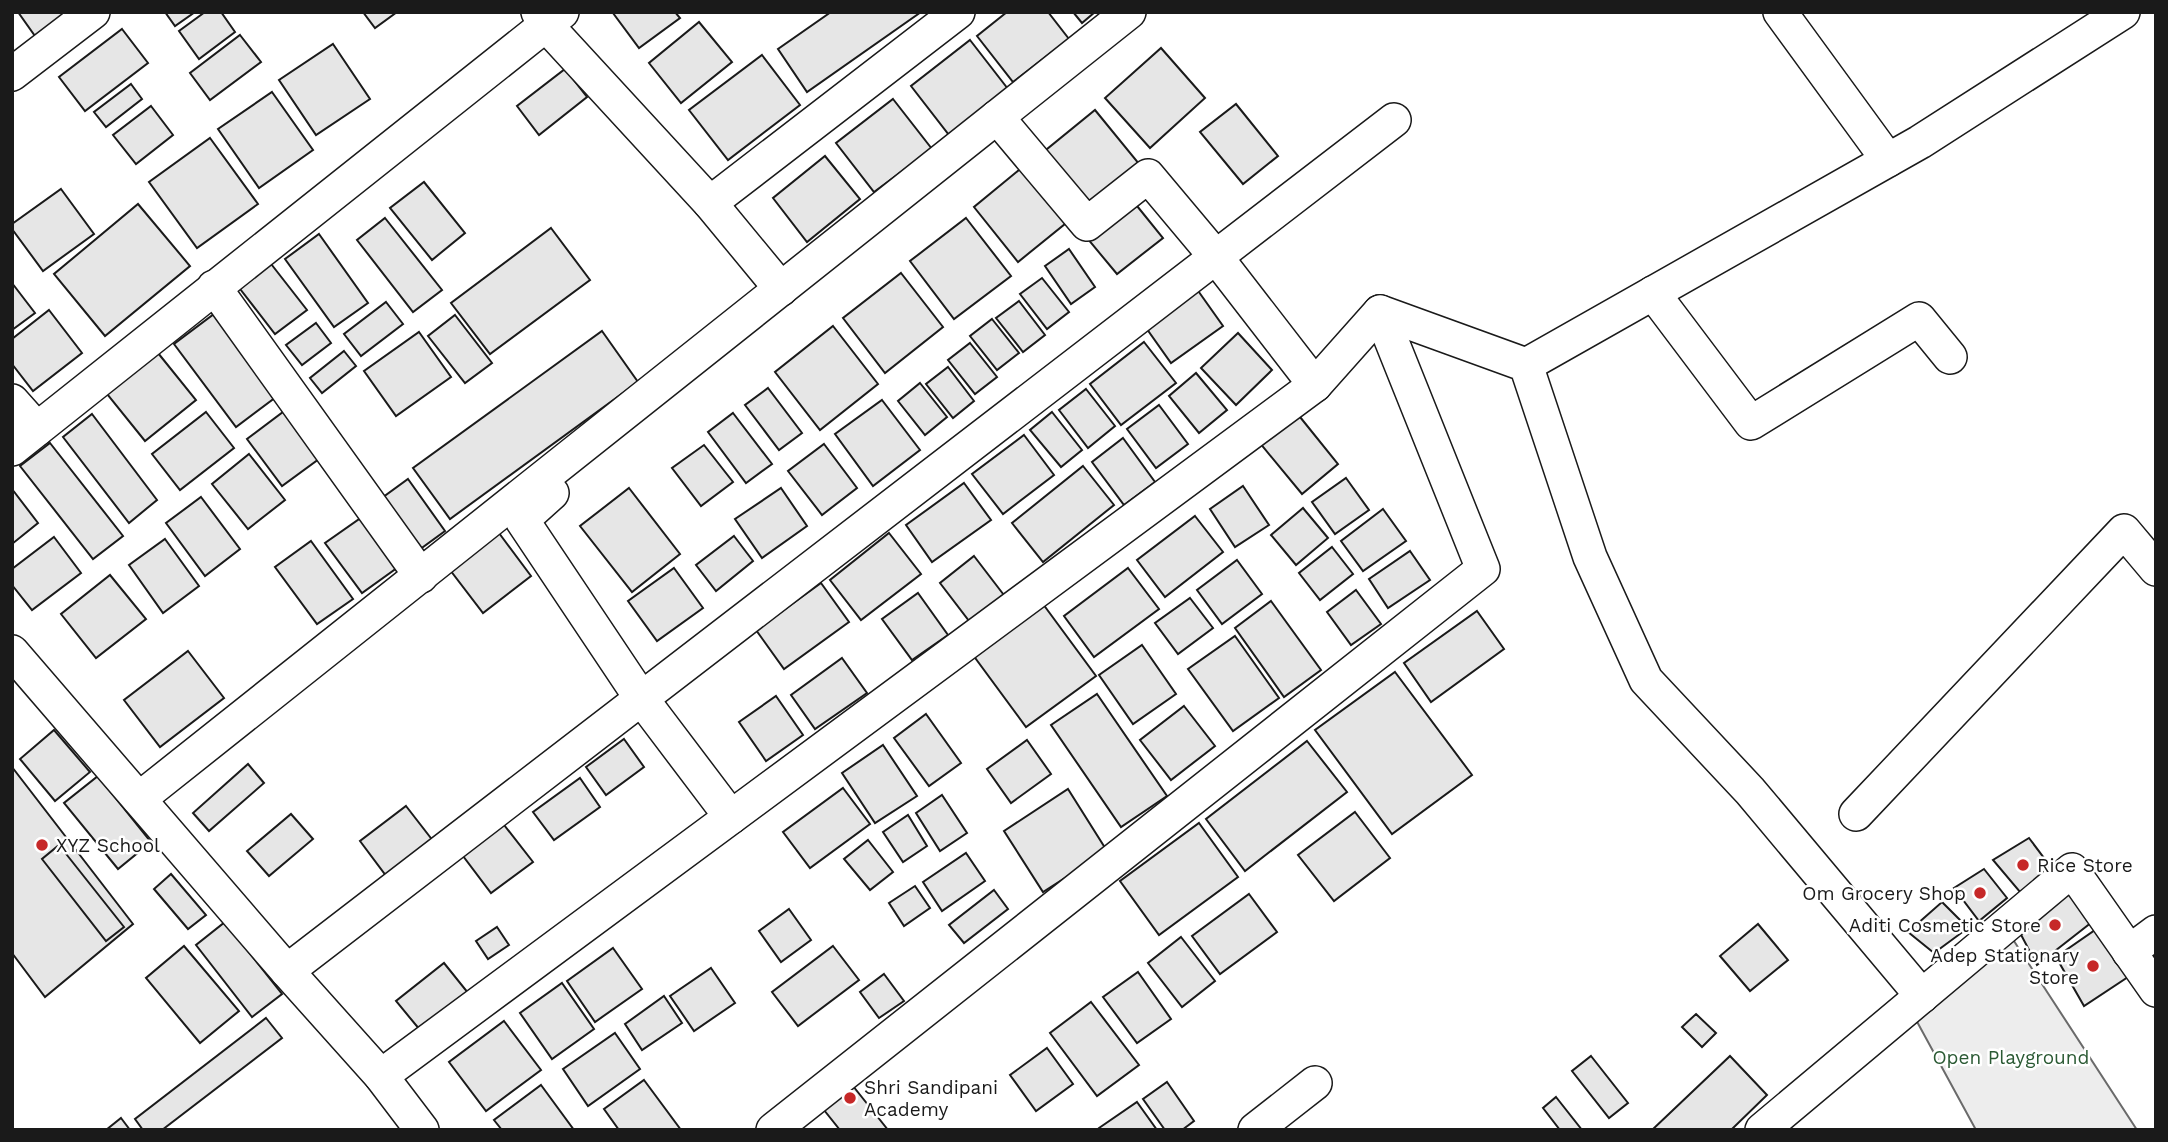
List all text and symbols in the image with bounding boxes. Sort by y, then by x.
place label: XYZ School [56,834,160,857]
marker: XYZ School [34,837,50,853]
place label: Rice Store [2037,854,2133,877]
marker: Rice Store [2015,857,2031,873]
place label: Om Grocery Shop [1802,882,1966,905]
marker: Om Grocery Shop [1972,885,1988,901]
place label: Aditi Cosmetic Store [1849,914,2041,937]
marker: Aditi Cosmetic Store [2047,917,2063,933]
place label: Adep Stationary Store [1930,944,2079,989]
marker: Adep Stationary Store [2085,958,2101,974]
park label: Open Playground [1933,1046,2090,1069]
place label: Shri Sandipani Academy [864,1076,998,1121]
marker: Shri Sandipani Academy [842,1090,858,1106]

